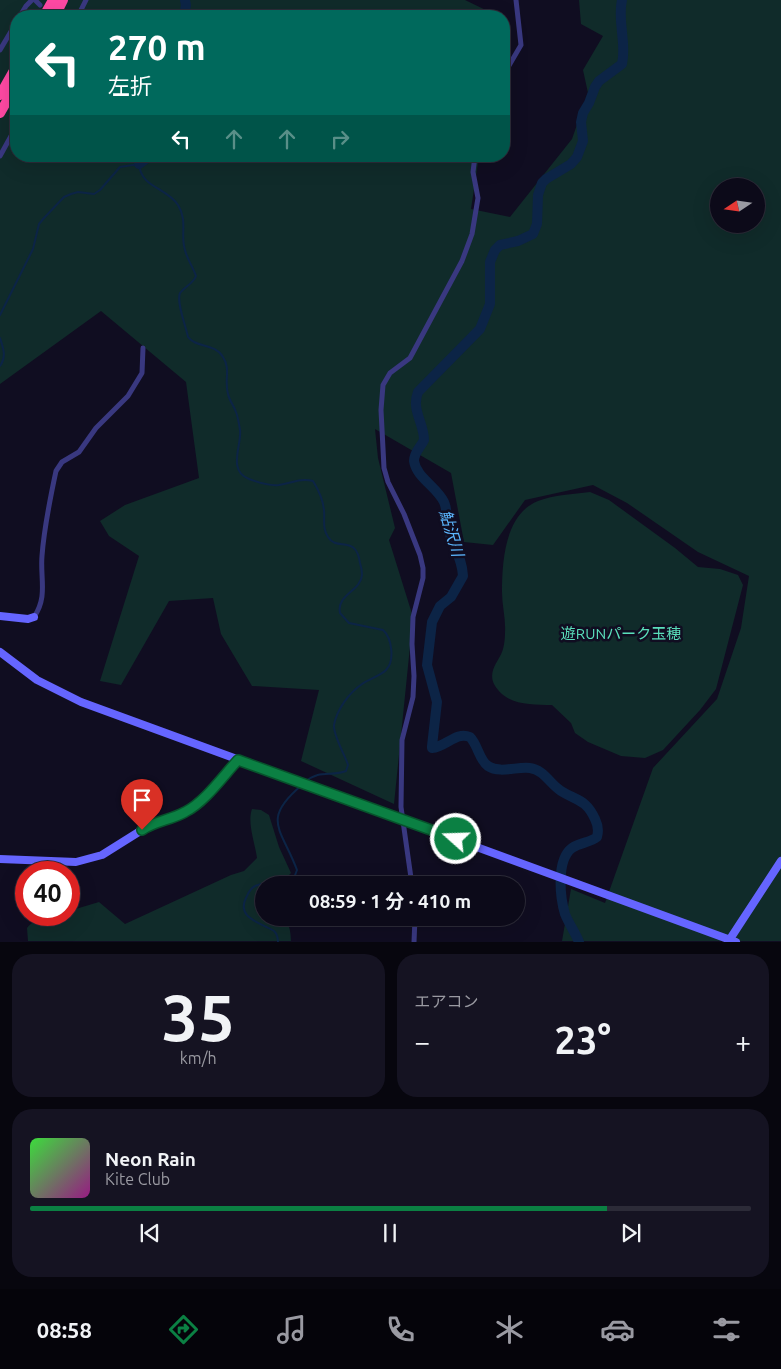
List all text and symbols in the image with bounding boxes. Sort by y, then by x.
text: 270 m [108,27,206,67]
icon: left [25,30,90,95]
text: 左折 [108,73,152,98]
icon: left [167,125,195,153]
icon: ahead [220,125,248,153]
icon: ahead [273,125,301,153]
icon: right [326,125,354,153]
north arrow [710,178,765,232]
map controls [710,178,765,233]
water label: 鮎沢川 [437,507,468,560]
park label: 遊RUNパーク玉穂 [561,625,681,642]
pin [121,779,163,830]
icon: arrive [128,786,156,814]
position arrow [429,812,481,864]
speed limit sign: 40 [15,861,80,926]
text: 08:59 · 1 分 · 410 m [309,890,471,912]
text: 35 [162,980,235,1053]
text: エアコン [415,992,479,1010]
text: 23° [555,1019,611,1061]
text: − [415,1026,430,1057]
text: + [735,1026,751,1057]
text: km/h [180,1049,217,1067]
text: Neon Rain [105,1148,196,1170]
text: Kite Club [105,1170,170,1188]
icon: previous [136,1219,164,1247]
icon: pause [376,1219,404,1247]
icon: next [617,1219,645,1247]
icon: directions [166,1312,201,1347]
icon: music [274,1312,309,1347]
icon: phone [383,1312,418,1347]
icon: climate [492,1312,527,1347]
icon: car [600,1312,635,1347]
icon: filters [709,1312,744,1347]
text: 08:58 [37,1317,92,1342]

